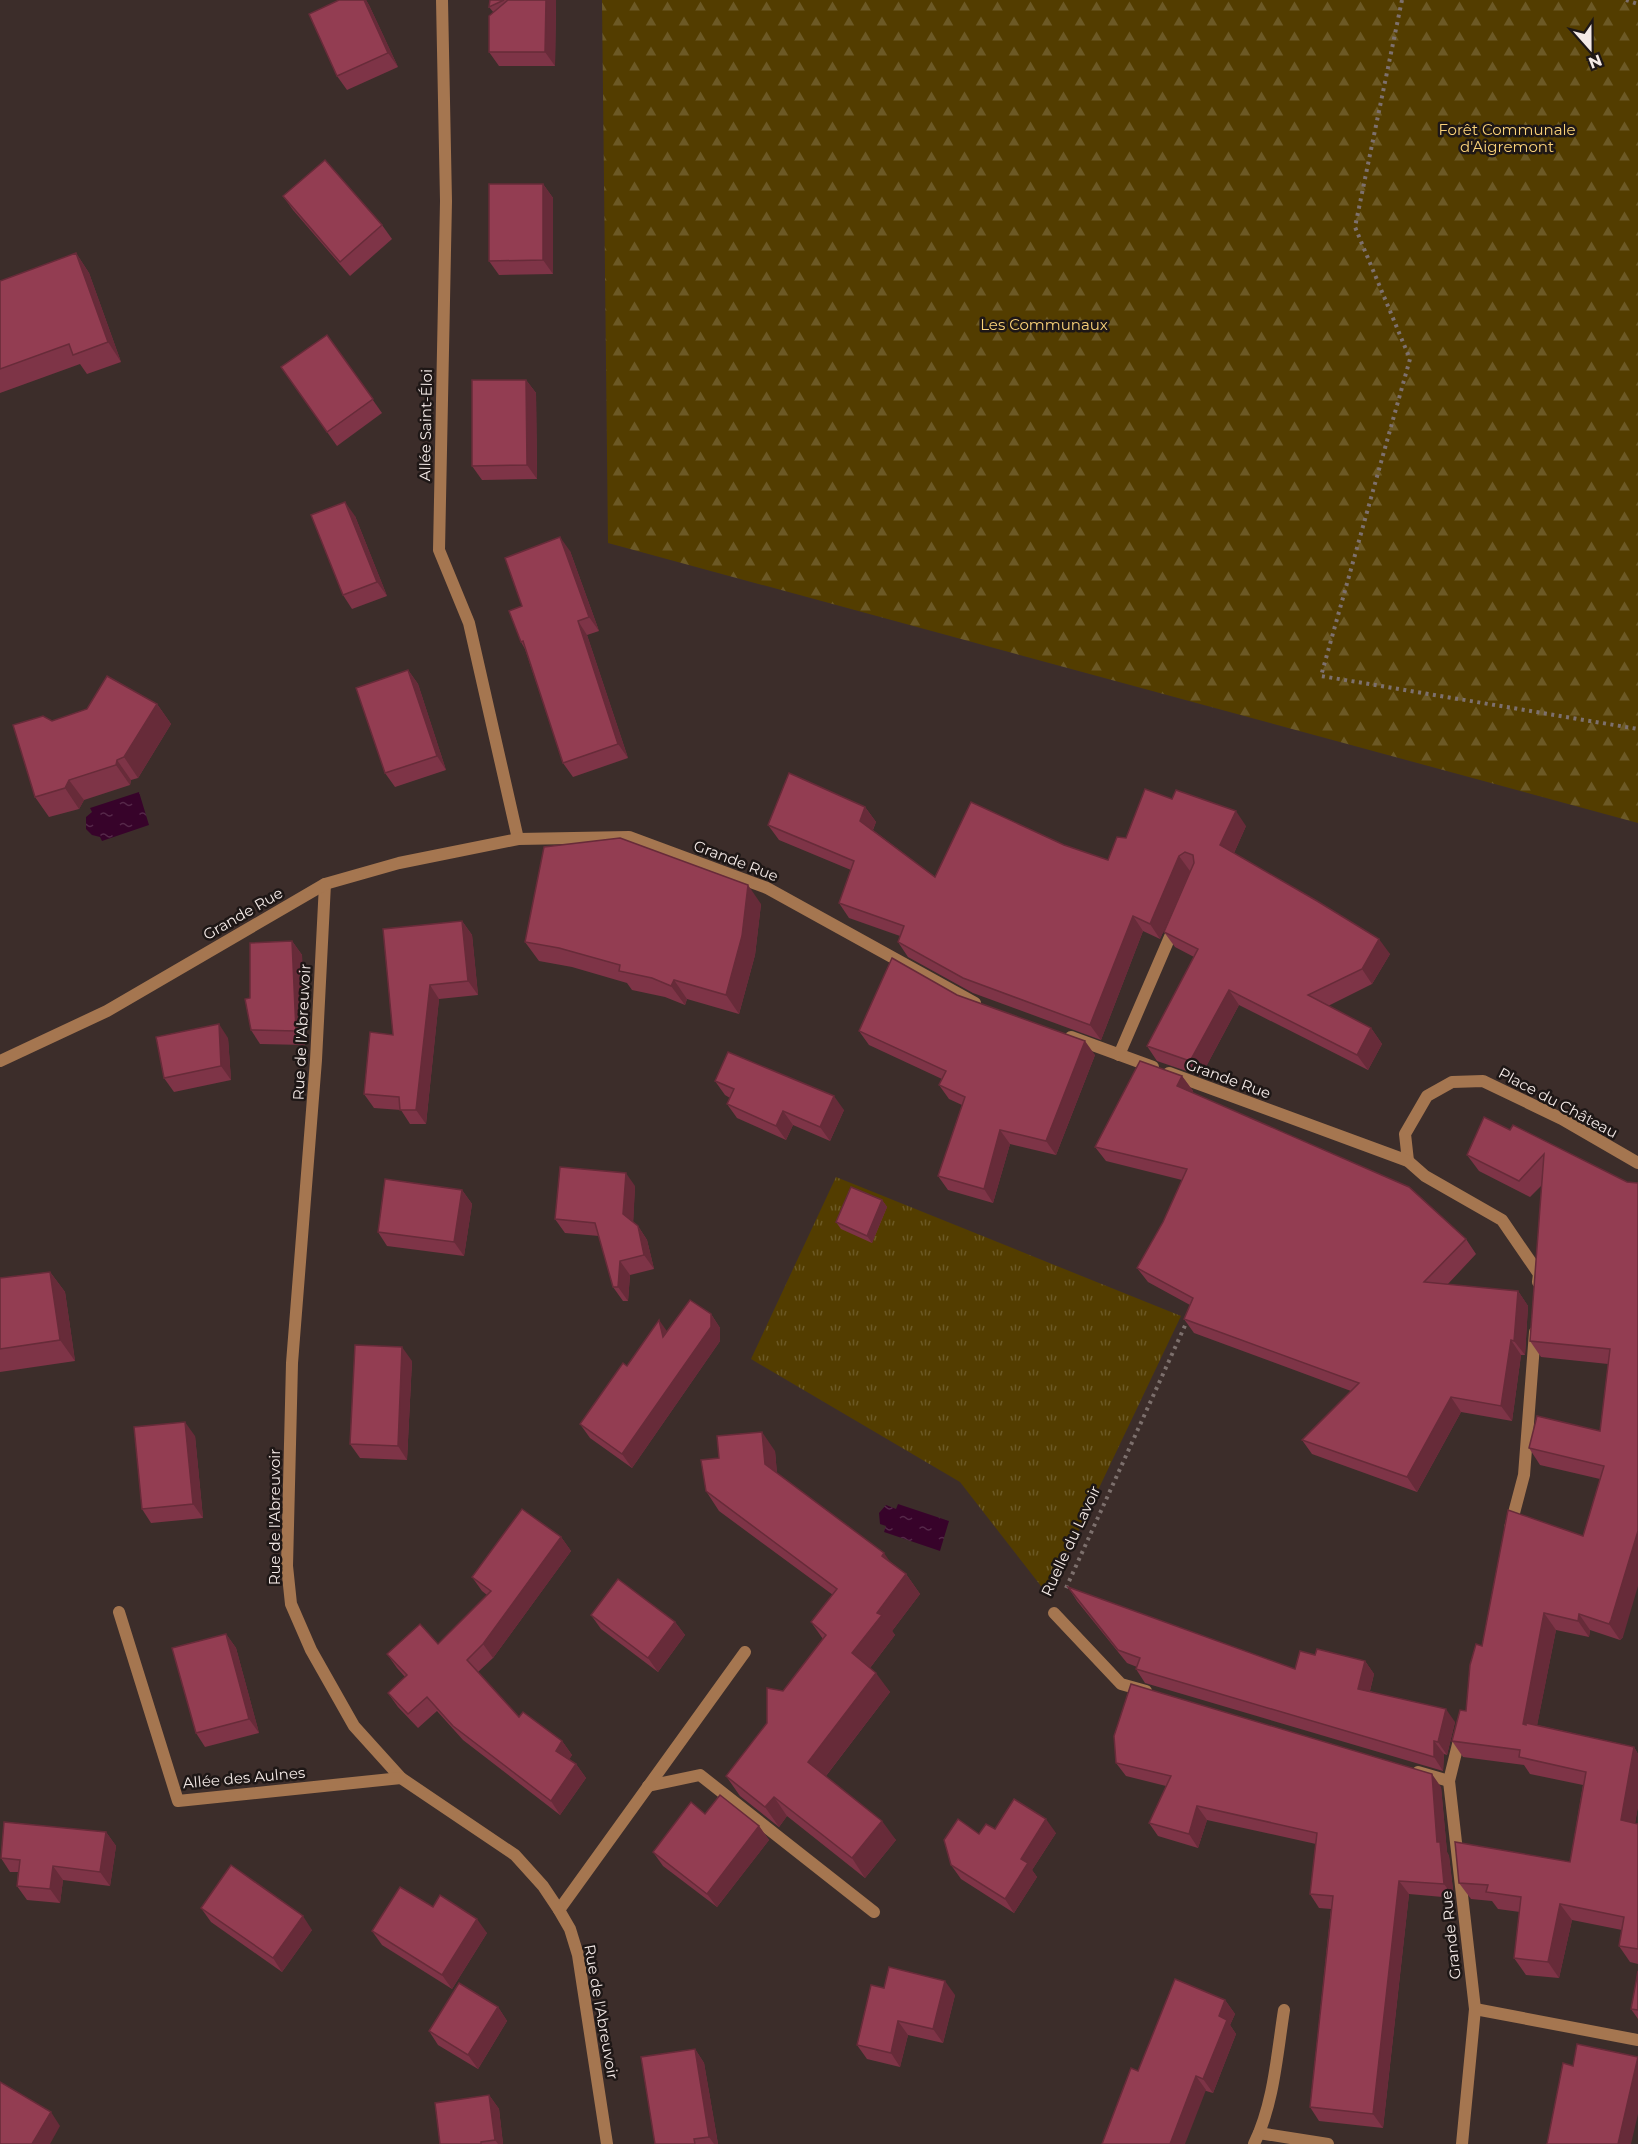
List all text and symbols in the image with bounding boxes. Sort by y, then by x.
north arrow [1560,18,1620,78]
text: N [1586,50,1605,73]
park label: Forêt Communale d'Aigremont [1438,120,1576,156]
park label: Les Communaux [980,315,1108,334]
street label: Allée Saint-Éloi [415,369,436,481]
street label: Grande Rue [691,836,781,885]
street label: Grande Rue [199,883,286,944]
street label: Rue de l'Abreuvoir [288,963,315,1101]
street label: Grande Rue [1183,1054,1273,1103]
street label: Place du Château [1495,1063,1621,1142]
street label: Rue de l'Abreuvoir [265,1449,284,1585]
street label: Ruelle du Lavoir [1037,1482,1105,1599]
street label: Allée des Aulnes [182,1763,306,1792]
street label: Grande Rue [1436,1890,1465,1980]
street label: Rue de l'Abreuvoir [580,1943,623,2081]

